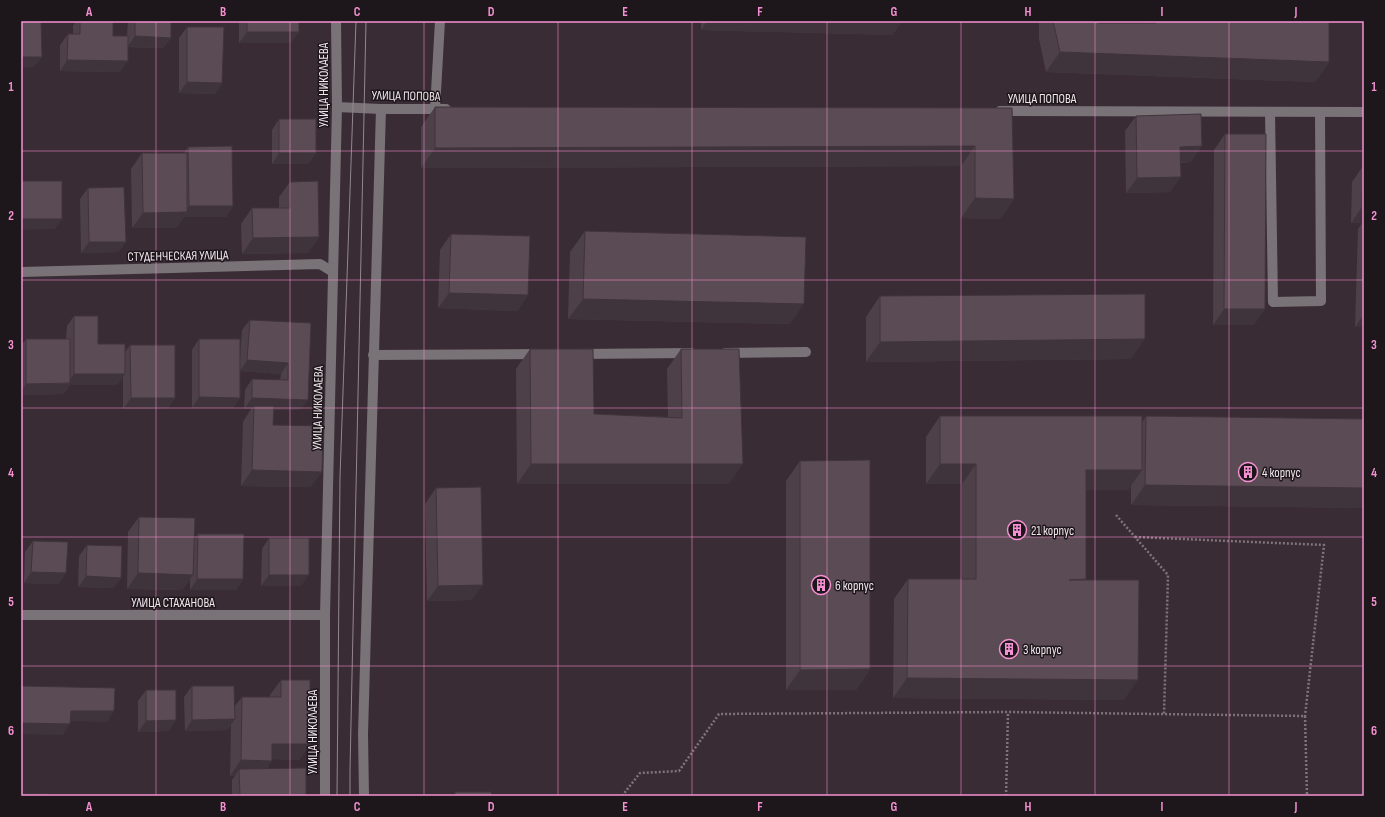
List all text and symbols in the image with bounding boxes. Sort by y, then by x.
text: A [85,4,93,20]
text: B [220,4,226,20]
text: C [354,4,361,20]
text: D [488,4,495,20]
text: E [622,4,628,20]
text: F [757,4,763,20]
text: G [891,4,898,20]
text: H [1025,4,1032,20]
text: I [1161,4,1164,20]
text: J [1294,4,1298,20]
street label: УЛИЦА НИКОЛАЕВА [316,42,332,127]
text: 1 [8,79,14,95]
text: 1 [1371,79,1377,95]
street label: УЛИЦА ПОПОВА [371,87,441,105]
street label: УЛИЦА ПОПОВА [1008,91,1077,107]
text: 2 [8,208,14,224]
text: 2 [1371,208,1377,224]
street label: СТУДЕНЧЕСКАЯ УЛИЦА [127,247,229,265]
text: 3 [8,337,14,353]
text: 3 [1371,337,1377,353]
street label: УЛИЦА НИКОЛАЕВА [309,365,327,450]
building icon: 4 корпус [1237,461,1259,483]
text: 4 [8,465,14,481]
place label: 4 корпус [1262,465,1301,481]
text: 4 [1371,465,1377,481]
building icon: 21 корпус [1006,519,1028,541]
place label: 21 корпус [1031,523,1074,539]
building icon: 6 корпус [810,574,832,596]
place label: 6 корпус [835,578,874,594]
text: 5 [8,594,14,610]
text: 5 [1371,594,1377,610]
street label: УЛИЦА СТАХАНОВА [131,595,215,611]
building icon: 3 корпус [998,638,1020,660]
place label: 3 корпус [1023,642,1062,658]
street label: УЛИЦА НИКОЛАЕВА [305,689,321,774]
text: 6 [8,723,14,739]
text: 6 [1371,723,1377,739]
text: A [85,799,93,815]
text: B [220,799,226,815]
text: C [354,799,361,815]
text: D [488,799,495,815]
text: E [622,799,628,815]
text: F [757,799,763,815]
text: G [891,799,898,815]
text: H [1025,799,1032,815]
text: I [1161,799,1164,815]
text: J [1294,799,1298,815]

